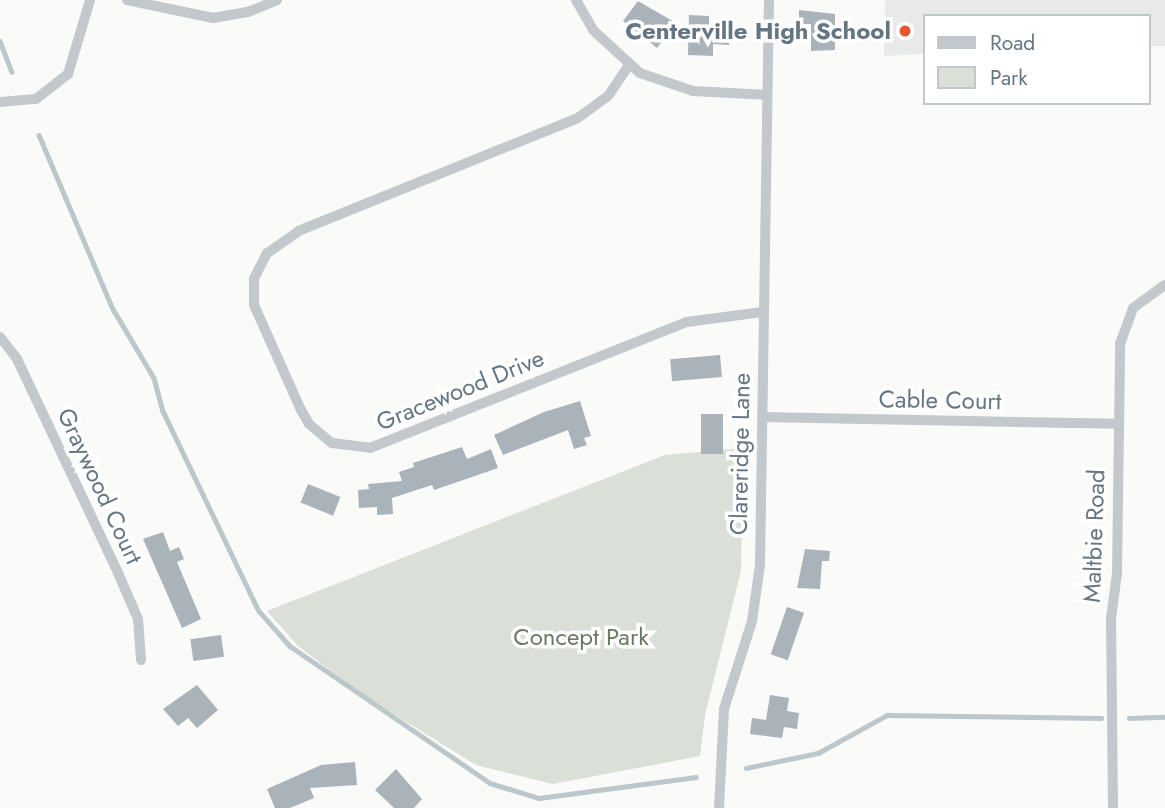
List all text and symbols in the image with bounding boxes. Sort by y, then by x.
legend [923,14,1151,105]
place label: Centerville High School [625,17,891,45]
marker: Centerville High School [897,23,913,39]
text: Road [990,28,1035,58]
text: Park [990,63,1027,93]
street label: Gracewood Drive [372,343,548,437]
street label: Clareridge Lane [724,373,756,535]
street label: Cable Court [878,385,1002,415]
street label: Graywood Court [51,403,149,569]
street label: Maltbie Road [1077,469,1111,603]
park label: Concept Park [513,623,649,651]

